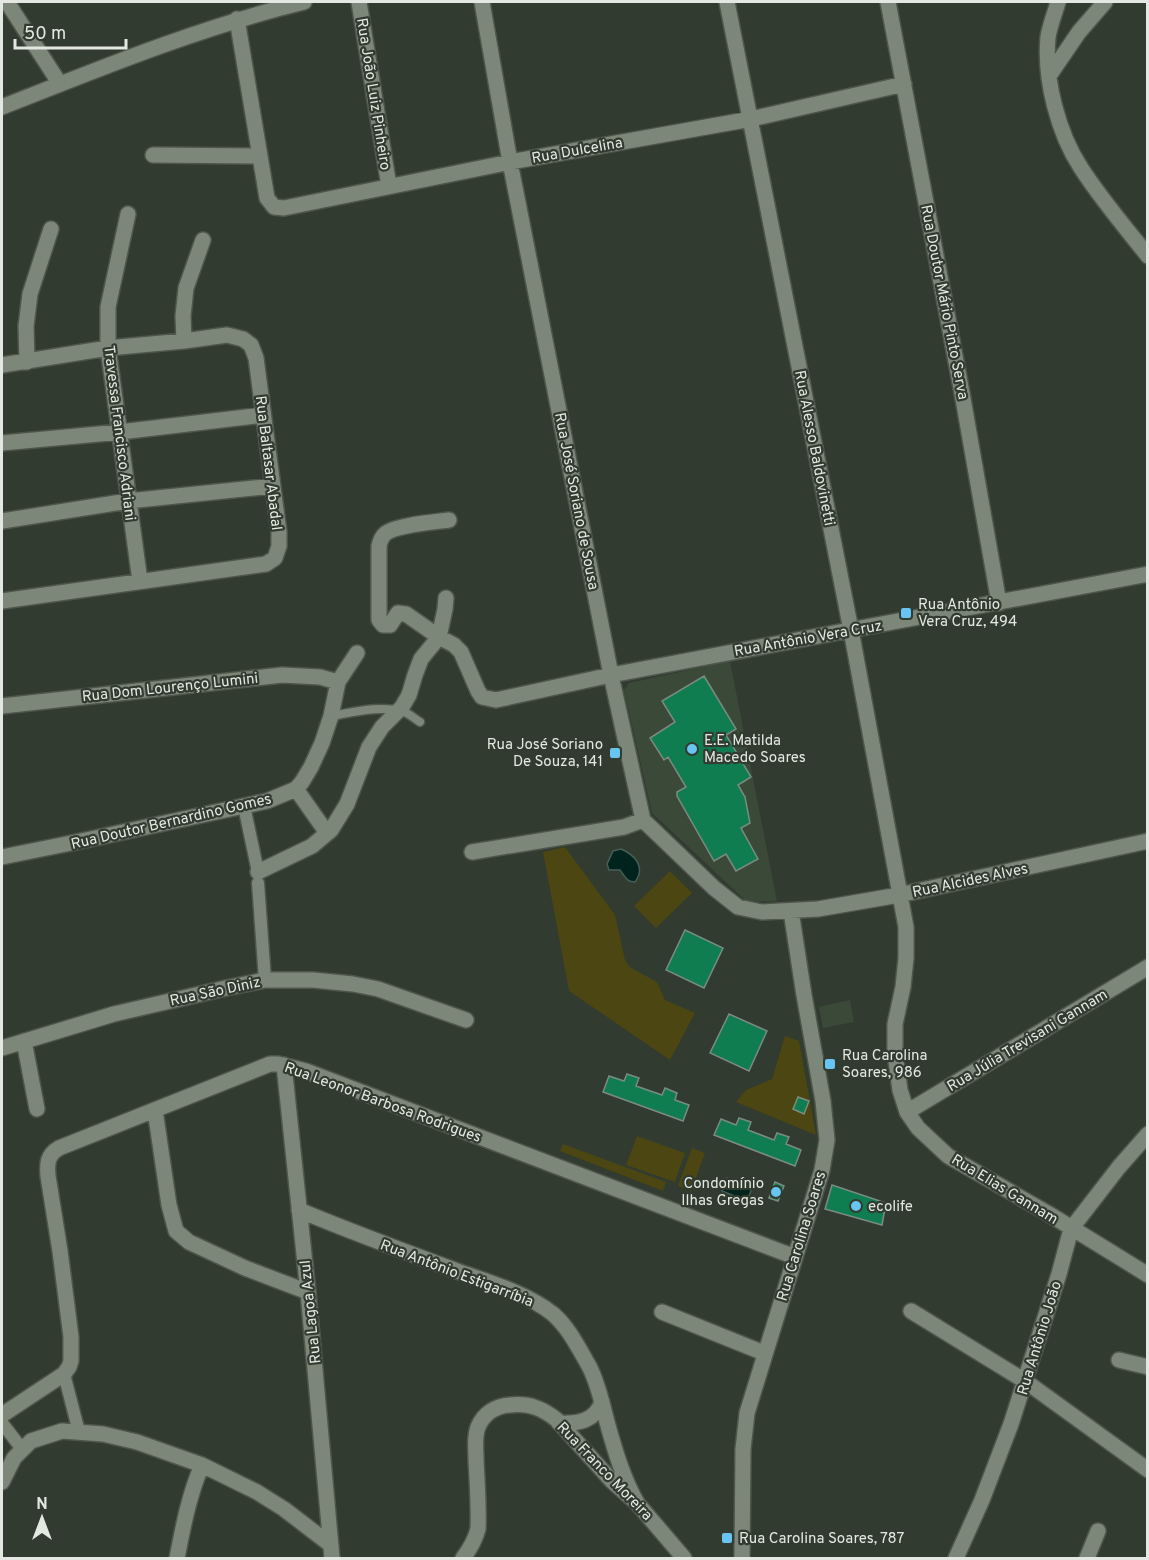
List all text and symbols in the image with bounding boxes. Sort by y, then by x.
scale bar [15,12,126,50]
street label: Rua João Luiz Pinheiro [351,17,394,172]
text: 50 m [24,23,66,46]
street label: Rua Dulcelina [530,134,624,169]
street label: Rua Doutor Mário Pinto Serva [915,203,972,401]
street label: Travessa Francisco Adriani [98,344,139,522]
street label: Rua Alesso Baldovinetti [789,369,838,528]
street label: Rua Baltasar Abadal [250,395,285,532]
street label: Rua José Soriano de Sousa [549,411,602,592]
place label: Rua Antônio Vera Cruz, 494 [918,596,1017,632]
marker: Rua Antônio Vera Cruz, 494 [899,606,913,620]
street label: Rua Antônio Vera Cruz [733,617,884,662]
street label: Rua Dom Lourenço Lumini [81,670,259,707]
place label: E.E. Matilda Macedo Soares [704,732,806,768]
place label: Rua José Soriano De Souza, 141 [487,736,603,772]
marker: E.E. Matilda Macedo Soares [685,742,699,756]
marker: Rua José Soriano De Souza, 141 [608,746,622,760]
street label: Rua Doutor Bernardino Gomes [69,790,273,855]
street label: Rua Alcides Alves [911,860,1030,903]
street label: Rua São Diniz [168,974,262,1011]
street label: Rua Júlia Trevisani Gannam [944,986,1112,1097]
place label: Rua Carolina Soares, 986 [842,1047,927,1083]
marker: Rua Carolina Soares, 986 [823,1057,837,1071]
street label: Rua Leonor Barbosa Rodrigues [281,1059,483,1148]
street label: Rua Elias Gannam [947,1151,1061,1230]
street label: Rua Carolina Soares [774,1169,831,1304]
place label: Condomínio Ilhas Gregas [681,1175,764,1211]
marker: Condomínio Ilhas Gregas [769,1185,783,1199]
place label: ecolife [868,1198,913,1217]
marker: ecolife [849,1199,863,1213]
street label: Rua Antônio Estigarríbia [377,1236,536,1312]
street label: Rua Lagoa Azul [297,1259,326,1365]
street label: Rua Antônio João [1014,1279,1067,1398]
street label: Rua Franco Moreira [552,1419,656,1525]
north arrow [12,1488,72,1548]
text: N [36,1495,48,1515]
place label: Rua Carolina Soares, 787 [739,1530,904,1549]
marker: Rua Carolina Soares, 787 [720,1531,734,1545]

